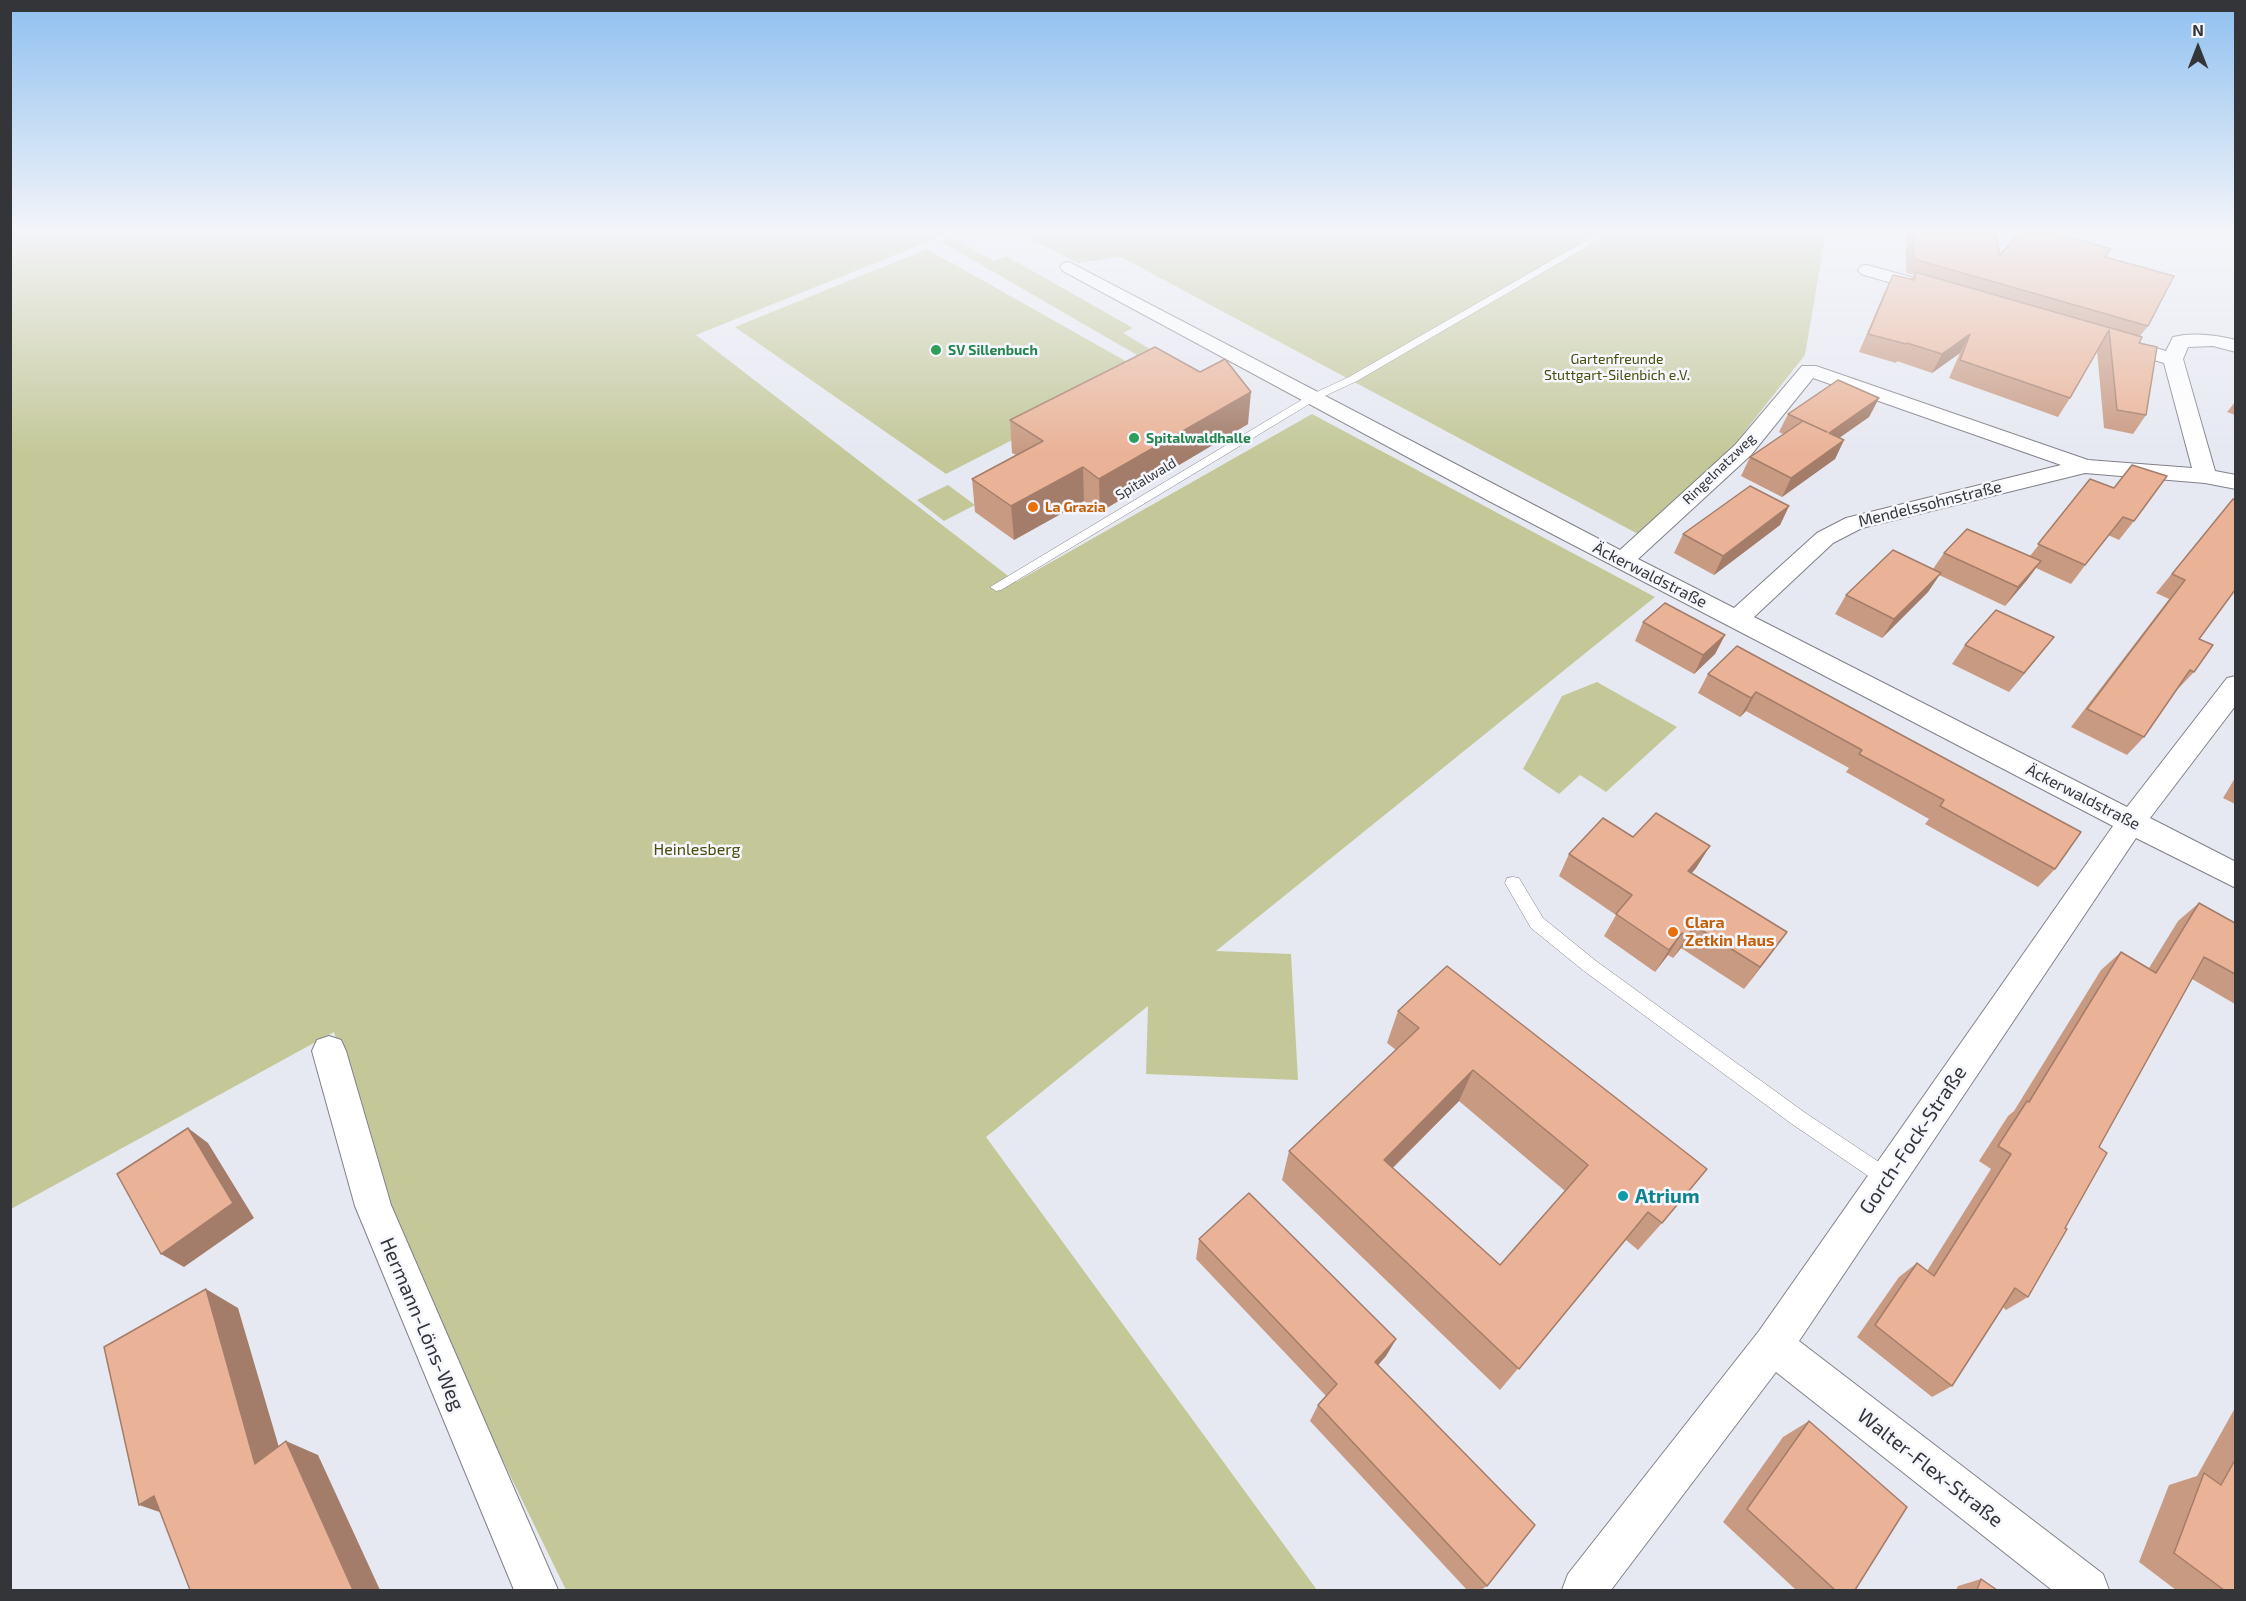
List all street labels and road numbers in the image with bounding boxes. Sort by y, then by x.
street label: Ringelnatzweg [1679,430,1759,508]
street label: Spitalwald [1113,454,1179,504]
street label: Mendelssohnstraße [1856,477,2004,531]
street label: Äckerwaldstraße [1590,538,1710,612]
street label: Äckerwaldstraße [2023,760,2143,834]
street label: Gorch-Fock-Straße [1854,1061,1972,1219]
street label: Hermann-Löns-Weg [375,1234,469,1414]
street label: Walter-Flex-Straße [1852,1404,2008,1532]

